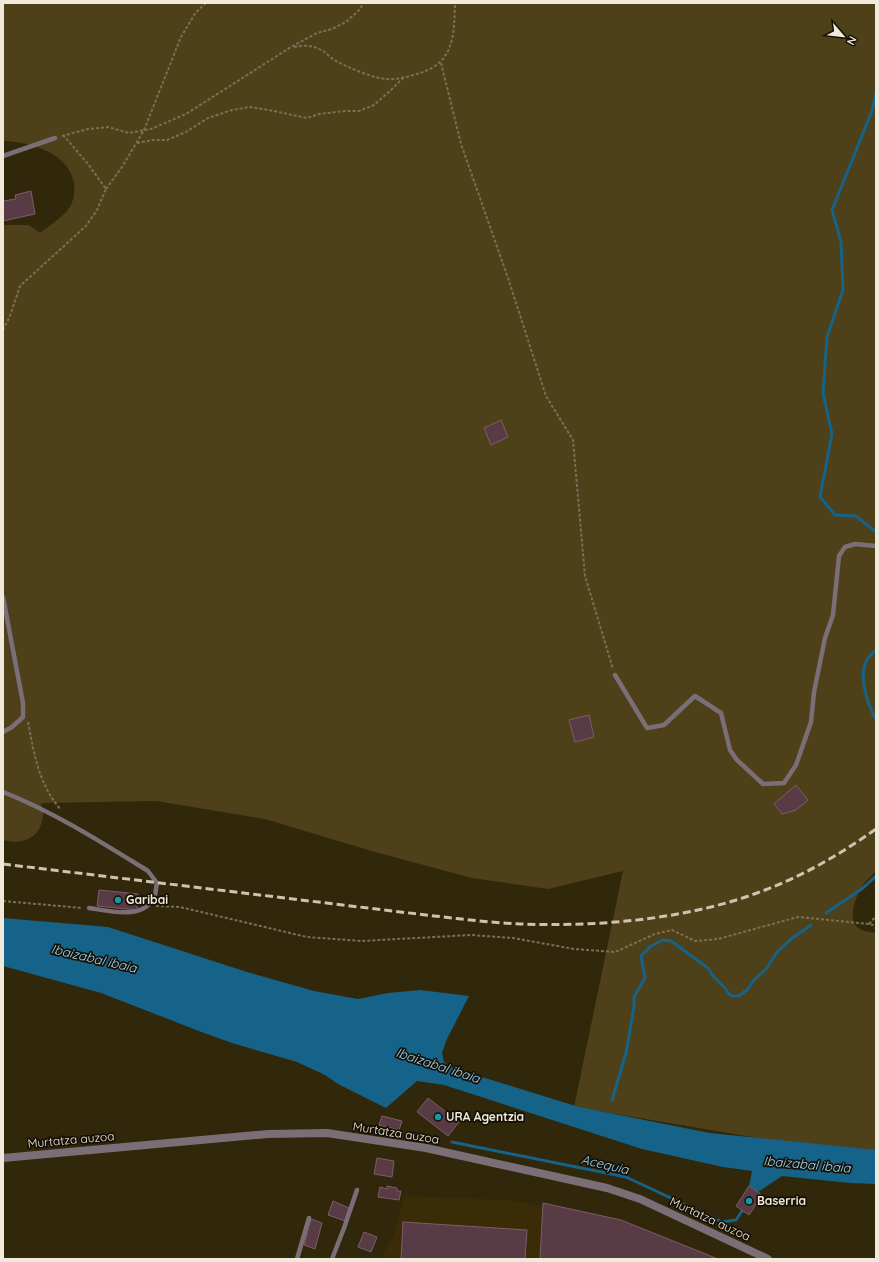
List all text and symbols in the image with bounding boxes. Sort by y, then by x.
north arrow [823,16,863,56]
text: N [844,34,860,48]
place label: Garibai [126,892,168,907]
marker: Garibai [113,895,123,905]
water label: Ibaizabal ibaia [50,940,139,976]
water label: Ibaizabal ibaia [394,1044,483,1086]
place label: URA Agentzia [446,1109,524,1124]
marker: URA Agentzia [433,1112,443,1122]
street label: Murtatza auzoa [352,1118,440,1147]
street label: Murtatza auzoa [27,1128,115,1151]
water label: Acequia [580,1151,631,1177]
water label: Ibaizabal ibaia [763,1152,852,1176]
street label: Murtatza auzoa [668,1193,753,1244]
place label: Baserria [757,1193,806,1208]
marker: Baserria [744,1196,754,1206]

